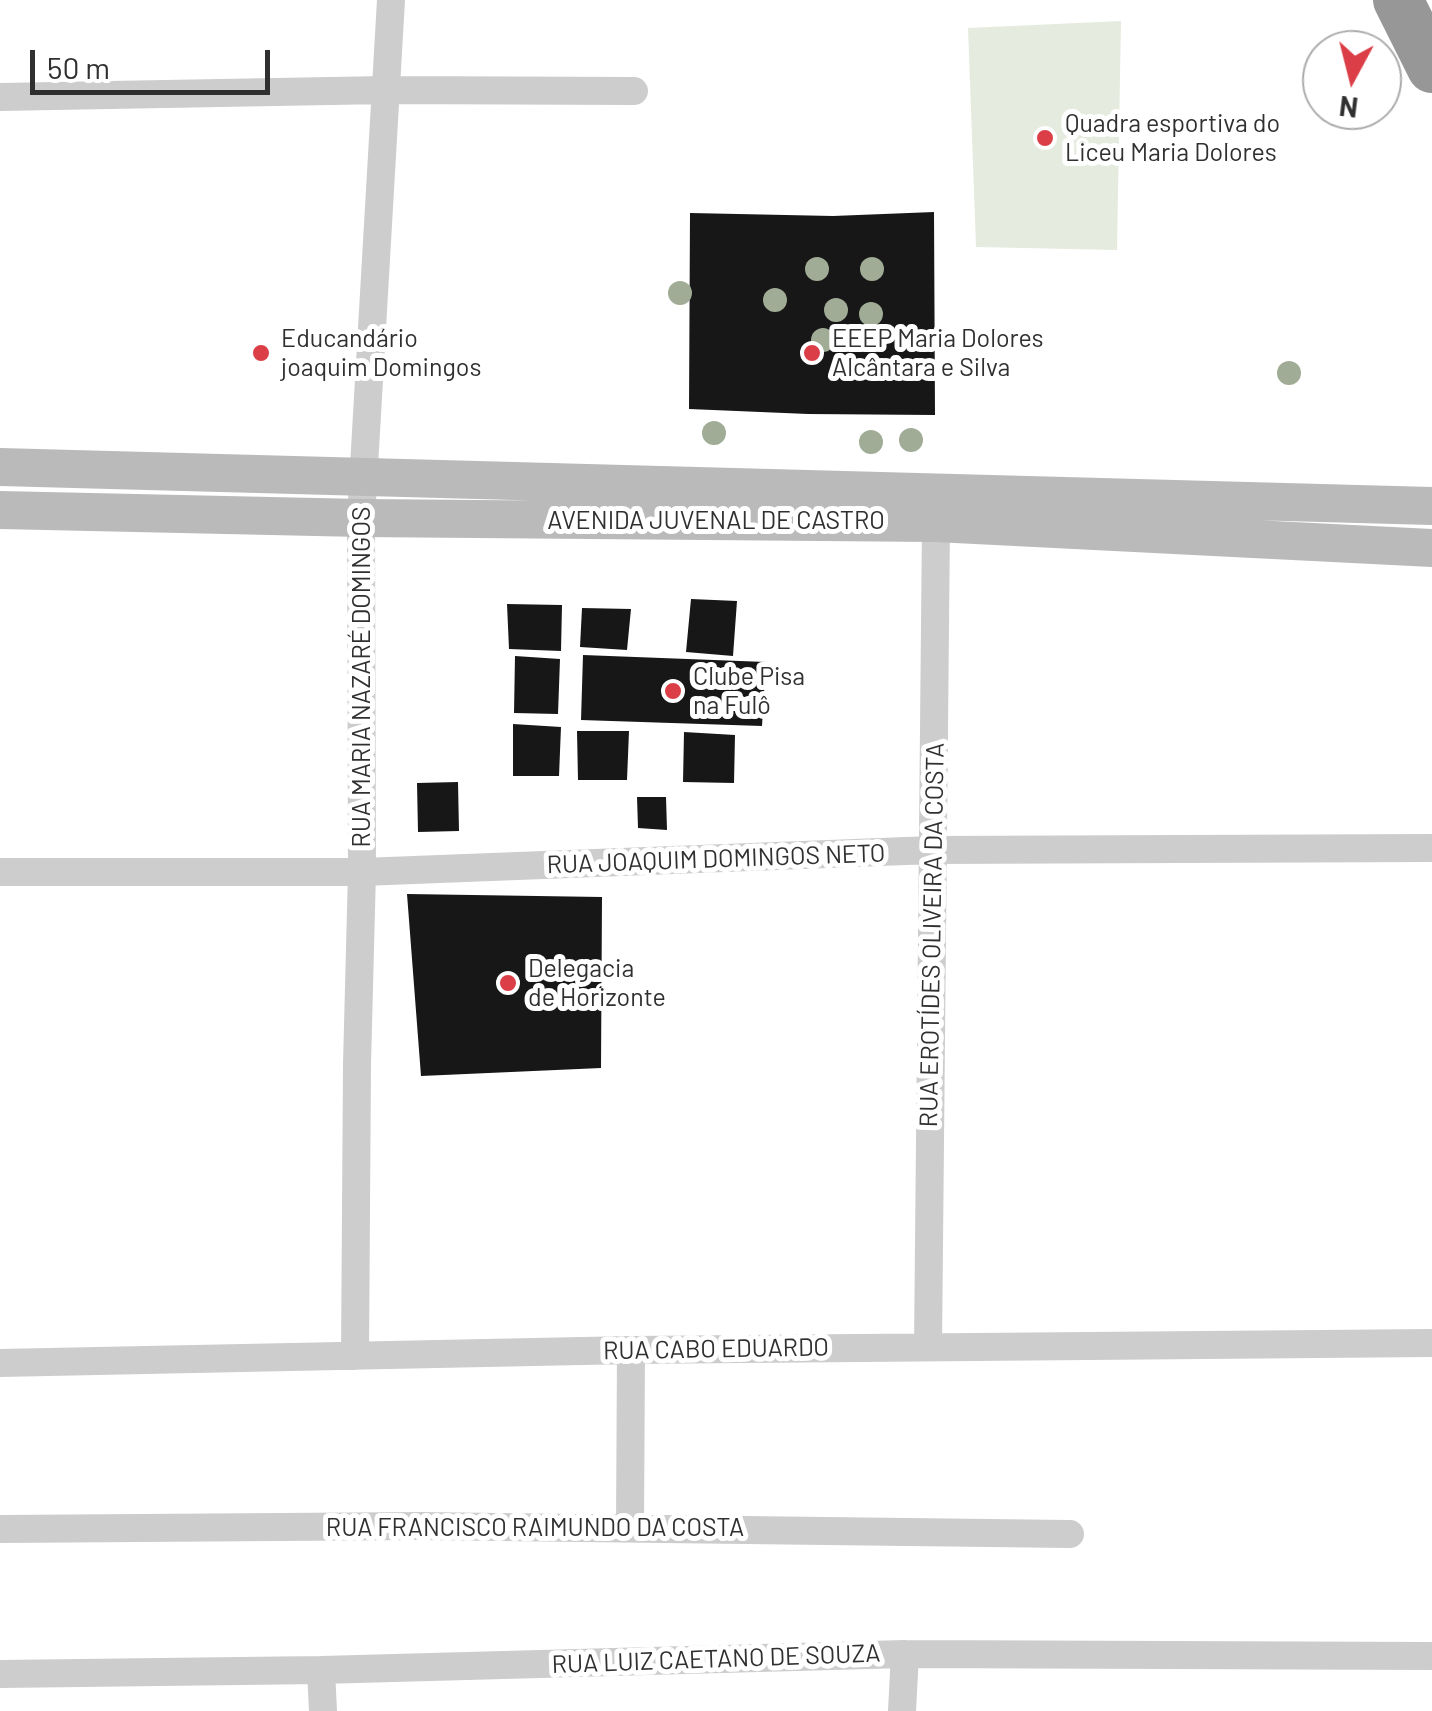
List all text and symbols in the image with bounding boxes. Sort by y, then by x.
scale bar [35,30,275,92]
north arrow [1302,30,1402,130]
text: 50 m [47,49,110,85]
text: N [1337,90,1360,126]
place label: Quadra esportiva do Liceu Maria Dolores [1065,109,1280,168]
marker: Quadra esportiva do Liceu Maria Dolores [1034,127,1056,149]
place label: Educandário joaquim Domingos [281,324,481,383]
place label: EEEP Maria Dolores Alcântara e Silva [832,324,1044,383]
marker: Educandário joaquim Domingos [250,342,272,364]
marker: EEEP Maria Dolores Alcântara e Silva [801,342,823,364]
street label: RUA MARIA NAZARÉ DOMINGOS [347,506,377,848]
street label: AVENIDA JUVENAL DE CASTRO [547,506,885,536]
place label: Clube Pisa na Fulô [693,662,805,721]
marker: Clube Pisa na Fulô [662,680,684,702]
street label: RUA EROTÍDES OLIVEIRA DA COSTA [914,742,950,1128]
street label: RUA JOAQUIM DOMINGOS NETO [546,838,886,880]
place label: Delegacia de Horizonte [528,954,666,1013]
marker: Delegacia de Horizonte [497,972,519,994]
street label: RUA CABO EDUARDO [603,1332,829,1366]
street label: RUA FRANCISCO RAIMUNDO DA COSTA [326,1513,744,1543]
street label: RUA LUIZ CAETANO DE SOUZA [551,1638,881,1680]

